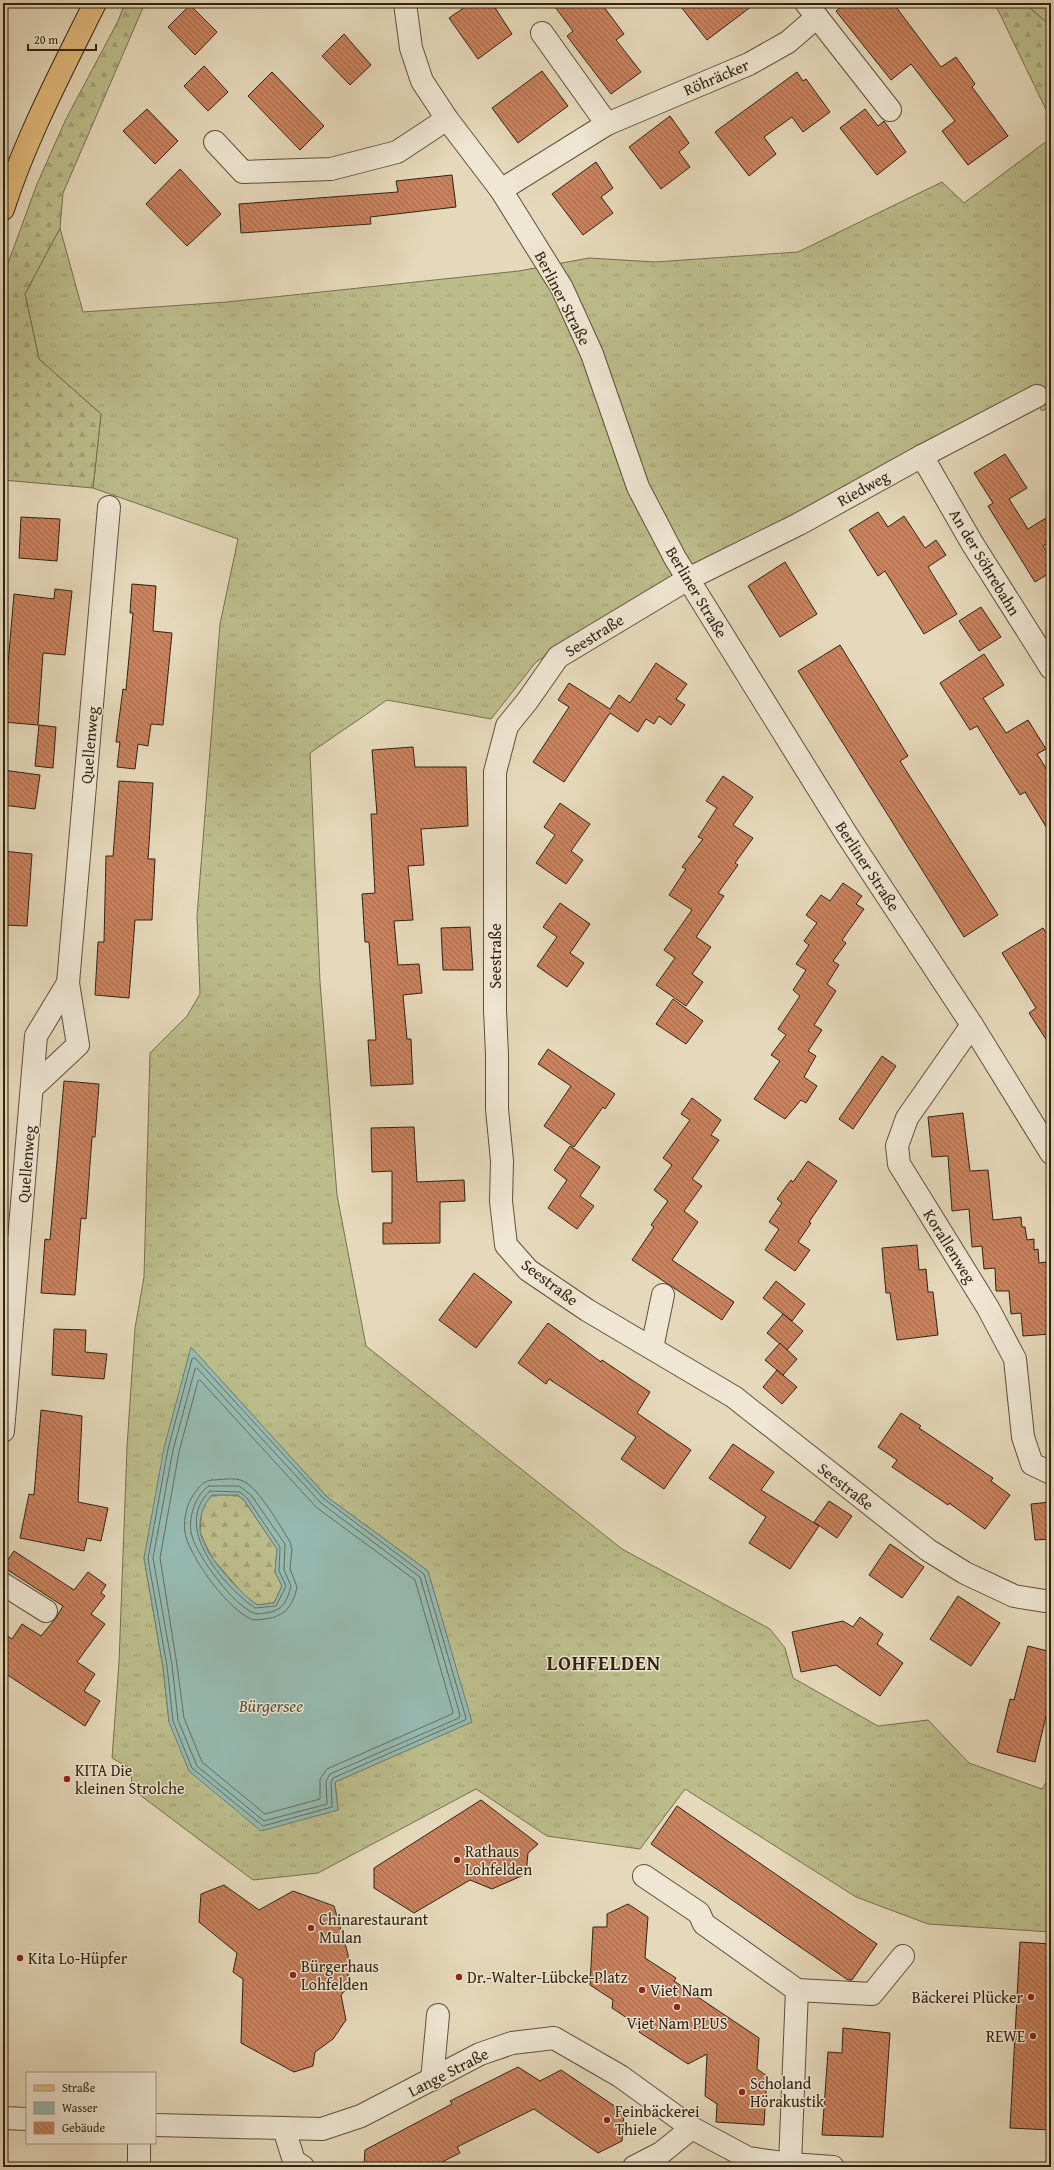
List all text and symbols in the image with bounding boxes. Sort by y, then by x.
scale bar [28,26,96,52]
text: 20 m [34,31,58,48]
street label: Röhräcker [679,52,753,102]
street label: Berliner Straße [529,247,597,349]
street label: Riedweg [833,464,893,512]
street label: An der Söhrebahn [944,504,1026,620]
street label: Berliner Straße [660,542,734,642]
street label: Seestraße [560,607,628,663]
street label: Quellenweg [74,705,104,785]
street label: Berliner Straße [830,816,906,916]
street label: Seestraße [483,923,507,989]
street label: Quellenweg [11,1124,41,1204]
street label: Korallenweg [918,1204,982,1288]
street label: Seestraße [517,1253,583,1311]
street label: Seestraße [813,1456,879,1516]
district label: LOHFELDEN [547,1648,661,1677]
water label: Bürgersee [238,1693,303,1718]
place label: KITA Die kleinen Strolche [75,1758,184,1800]
marker: KITA Die kleinen Strolche [62,1774,72,1784]
place label: Rathaus Lohfelden [465,1839,532,1881]
marker: Rathaus Lohfelden [452,1855,462,1865]
place label: Chinarestaurant Mulan [319,1907,429,1949]
marker: Chinarestaurant Mulan [306,1923,316,1933]
place label: Kita Lo-Hüpfer [28,1946,128,1970]
marker: Kita Lo-Hüpfer [15,1953,25,1963]
place label: Bürgerhaus Lohfelden [301,1954,379,1996]
place label: Dr.-Walter-Lübcke-Platz [467,1965,627,1989]
marker: Bürgerhaus Lohfelden [288,1970,298,1980]
marker: Dr.-Walter-Lübcke-Platz [454,1972,464,1982]
place label: Viet Nam [650,1978,713,2002]
marker: Viet Nam [637,1985,647,1995]
place label: Bäckerei Plücker [912,1985,1023,2009]
marker: Bäckerei Plücker [1026,1992,1036,2002]
marker: Viet Nam PLUS [672,2002,682,2012]
place label: Viet Nam PLUS [626,2011,728,2035]
place label: REWE [986,2024,1025,2048]
marker: REWE [1028,2031,1038,2041]
street label: Lange Straße [403,2041,493,2103]
place label: Scholand Hörakustik [750,2071,825,2113]
legend [26,2072,156,2144]
text: Straße [62,2079,96,2096]
marker: Scholand Hörakustik [737,2087,747,2097]
text: Wasser [62,2099,98,2116]
place label: Feinbäckerei Thiele [615,2099,700,2141]
marker: Feinbäckerei Thiele [602,2115,612,2125]
text: Gebäude [62,2119,105,2136]

